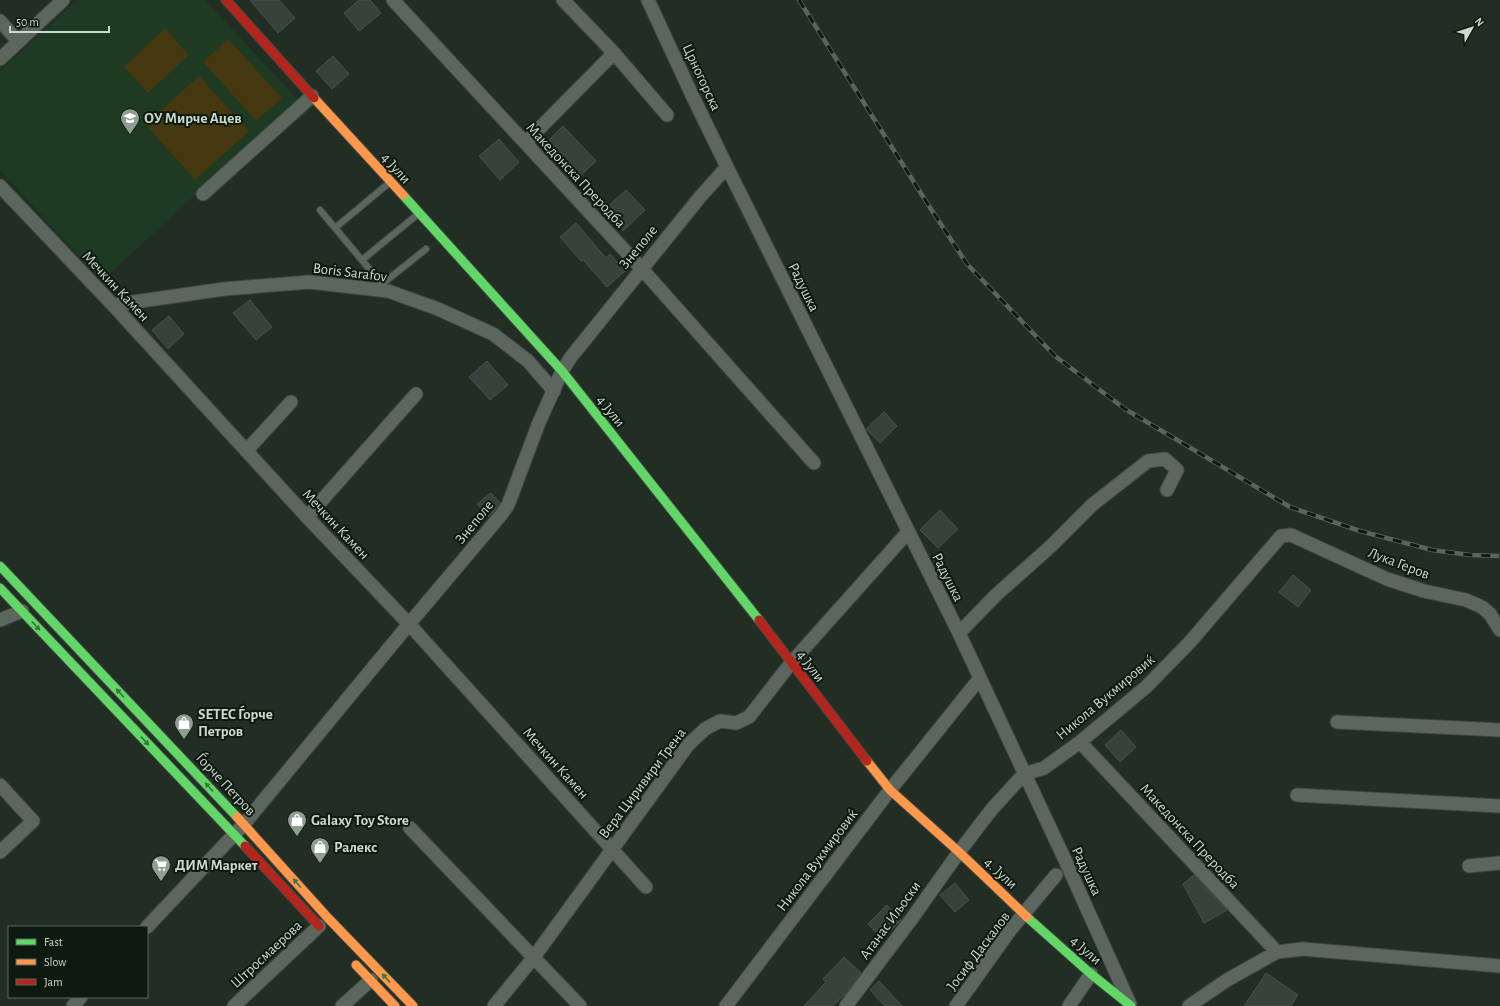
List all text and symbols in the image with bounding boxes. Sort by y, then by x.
scale bar [10,8,109,34]
north arrow [1452,8,1492,48]
text: 50 m [16,16,39,28]
text: N [1473,16,1486,28]
street label: Црногорска [679,41,724,113]
school or university icon: ОУ Мирче Ацев [119,107,141,135]
place label: ОУ Мирче Ацев [144,111,242,126]
street label: Македонска Преродба [523,120,628,231]
street label: 4 Јули [378,150,413,187]
street label: Знеполе [616,223,660,272]
street label: Мечкин Камен [79,248,152,324]
street label: Радушка [785,260,822,314]
street label: Boris Sarafov [312,261,388,285]
street label: 4 Јули [594,393,627,430]
street label: Мечкин Камен [299,486,372,562]
street label: Знеполе [452,498,496,547]
street label: Лука Геров [1366,545,1432,582]
street label: Радушка [929,551,966,604]
one-way arrow [32,621,41,631]
street label: 4 Јули [794,648,827,685]
street label: Никола Вукмировиќ [1053,652,1158,743]
one-way arrow [115,688,125,698]
place label: SETEC Ѓорче Петров [198,705,273,739]
shop icon: SETEC Ѓорче Петров [173,712,195,740]
street label: Мечкин Камен [520,725,591,802]
street label: Вера Циривири Трена [596,725,689,841]
one-way arrow [140,736,150,746]
street label: Ѓорче Петров [193,749,260,819]
street label: Македонска Преродба [1137,781,1242,892]
one-way arrow [204,782,214,792]
street label: Никола Вукмировиќ [774,806,861,914]
shop icon: Galaxy Toy Store [286,809,308,837]
place label: Galaxy Toy Store [311,813,409,828]
shop icon: Ралекс [309,836,331,864]
place label: Ралекс [334,840,377,855]
street label: Радушка [1069,844,1104,898]
supermarket icon: ДИМ Маркет [150,854,172,882]
street label: 4. Јули [981,855,1020,892]
place label: ДИМ Маркет [175,858,258,873]
one-way arrow [292,878,302,888]
street label: Aтанас Иљоски [857,878,924,962]
street label: Јосиф Даскалов [944,909,1013,994]
street label: Штросмаерова [228,918,305,991]
legend [8,926,148,998]
street label: 4 Јули [1067,933,1104,968]
text: Fast [44,936,63,948]
text: Slow [44,956,66,968]
one-way arrow [381,973,391,983]
text: Jam [44,976,63,988]

